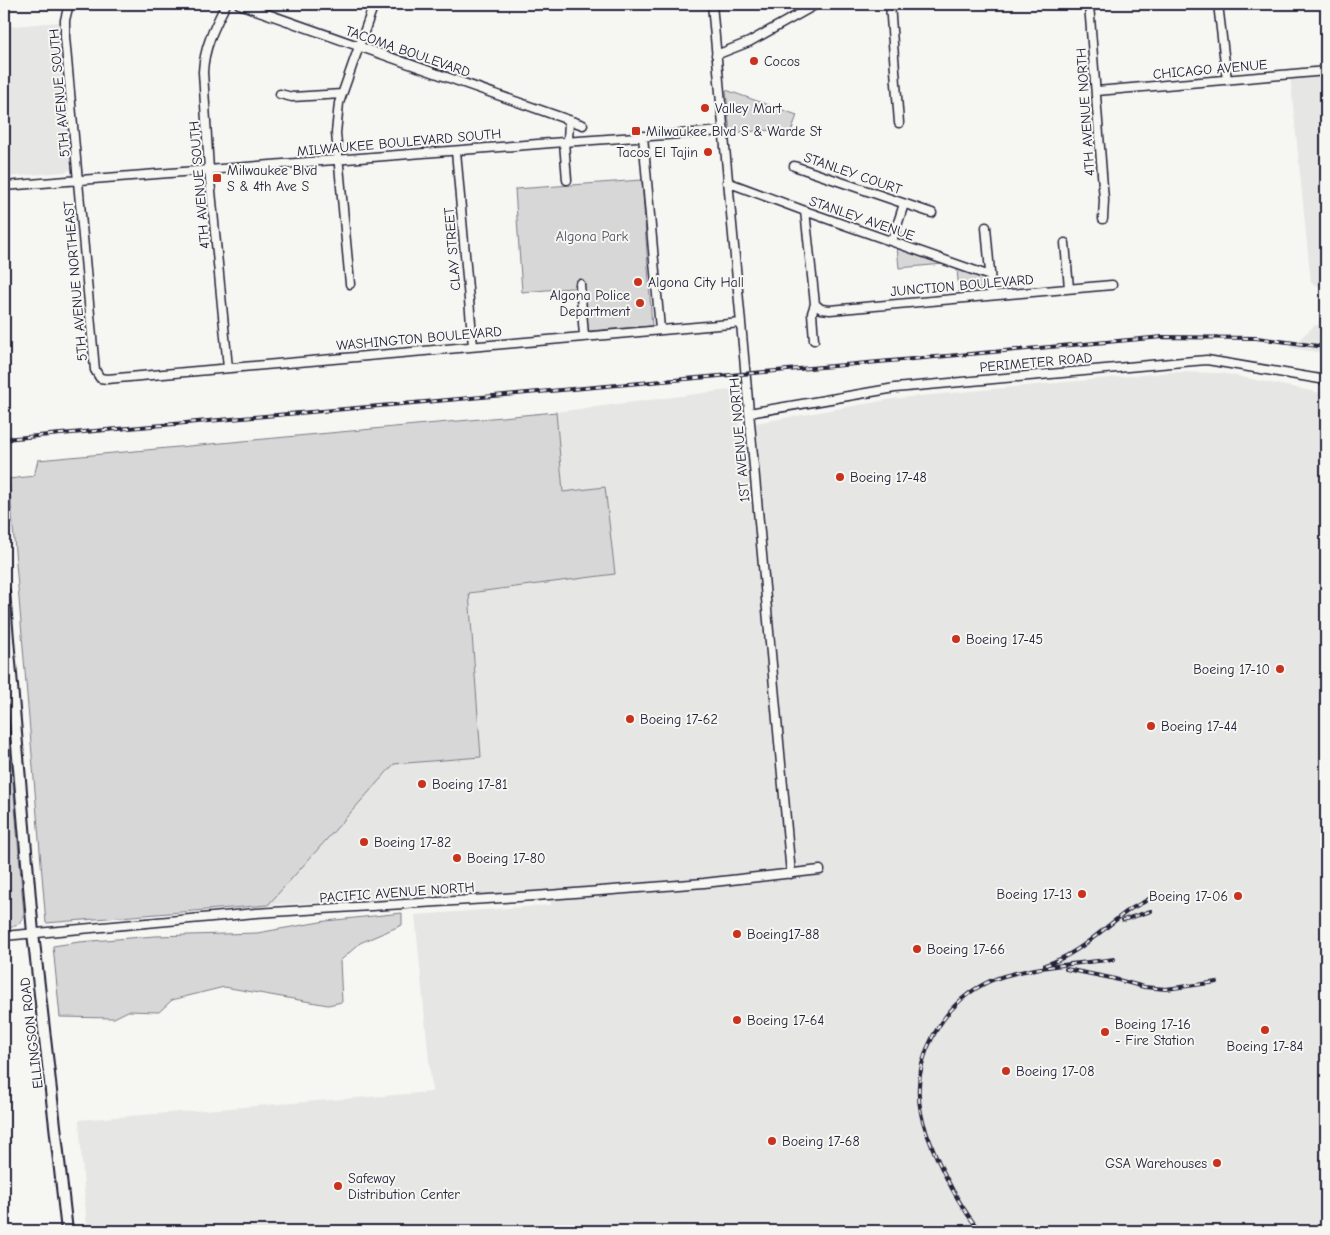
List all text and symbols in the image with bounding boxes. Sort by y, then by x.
street label: TACOMA BOULEVARD [343,22,473,81]
street label: 5TH AVENUE SOUTH [45,28,74,158]
street label: 4TH AVENUE NORTH [1073,47,1098,177]
place label: Cocos [764,53,800,70]
marker: Cocos [748,55,760,67]
street label: CHICAGO AVENUE [1152,56,1268,83]
place label: Valley Mart [715,100,783,117]
marker: Valley Mart [699,102,711,114]
street label: 4TH AVENUE SOUTH [185,120,214,250]
place label: Milwaukee Blvd S & Warde St [646,123,823,140]
street label: MILWAUKEE BOULEVARD SOUTH [296,125,502,160]
marker: Milwaukee Blvd S & Warde St [630,125,642,137]
place label: Tacos El Tajin [617,144,698,161]
marker: Tacos El Tajin [702,146,714,158]
street label: STANLEY COURT [802,149,905,198]
place label: Milwaukee Blvd S & 4th Ave S [227,162,317,195]
marker: Milwaukee Blvd S & 4th Ave S [211,172,223,184]
street label: STANLEY AVENUE [807,192,917,244]
street label: 5TH AVENUE NORTHEAST [60,199,91,362]
street label: CLAY STREET [440,206,465,291]
park label: Algona Park [556,228,628,245]
street label: JUNCTION BOULEVARD [890,271,1035,300]
place label: Algona City Hall [648,274,744,291]
marker: Algona City Hall [632,276,644,288]
place label: Algona Police Department [550,287,631,320]
marker: Algona Police Department [634,297,646,309]
street label: WASHINGTON BOULEVARD [335,323,503,354]
street label: PERIMETER ROAD [979,349,1093,376]
street label: 1ST AVENUE NORTH [726,377,753,503]
place label: Boeing 17-48 [850,469,927,486]
marker: Boeing 17-48 [834,471,846,483]
place label: Boeing 17-45 [966,631,1043,648]
marker: Boeing 17-45 [950,633,962,645]
place label: Boeing 17-10 [1193,661,1270,678]
marker: Boeing 17-10 [1274,663,1286,675]
place label: Boeing 17-62 [640,711,718,728]
marker: Boeing 17-62 [624,713,636,725]
place label: Boeing 17-44 [1161,718,1238,735]
marker: Boeing 17-44 [1145,720,1157,732]
place label: Boeing 17-81 [432,776,508,793]
marker: Boeing 17-81 [416,778,428,790]
place label: Boeing 17-82 [374,834,451,851]
marker: Boeing 17-82 [358,836,370,848]
place label: Boeing 17-80 [467,850,546,867]
marker: Boeing 17-80 [451,852,463,864]
street label: PACIFIC AVENUE NORTH [319,879,475,906]
place label: Boeing 17-13 [997,886,1072,903]
marker: Boeing 17-13 [1076,888,1088,900]
place label: Boeing 17-06 [1149,888,1228,905]
marker: Boeing 17-06 [1232,890,1244,902]
place label: Boeing17-88 [747,926,820,943]
marker: Boeing17-88 [731,928,743,940]
place label: Boeing 17-66 [927,941,1005,958]
marker: Boeing 17-66 [911,943,923,955]
street label: ELLINGSON ROAD [16,976,47,1090]
place label: Boeing 17-64 [747,1012,824,1029]
marker: Boeing 17-64 [731,1014,743,1026]
place label: Boeing 17-16 - Fire Station [1115,1016,1194,1049]
marker: Boeing 17-84 [1259,1024,1271,1036]
marker: Boeing 17-16 - Fire Station [1099,1026,1111,1038]
place label: Boeing 17-84 [1227,1038,1304,1055]
place label: Boeing 17-08 [1016,1063,1095,1080]
marker: Boeing 17-08 [1000,1065,1012,1077]
place label: Boeing 17-68 [782,1133,860,1150]
marker: Boeing 17-68 [766,1135,778,1147]
place label: GSA Warehouses [1105,1155,1207,1172]
marker: GSA Warehouses [1211,1157,1223,1169]
place label: Safeway Distribution Center [348,1170,460,1203]
marker: Safeway Distribution Center [332,1180,344,1192]

